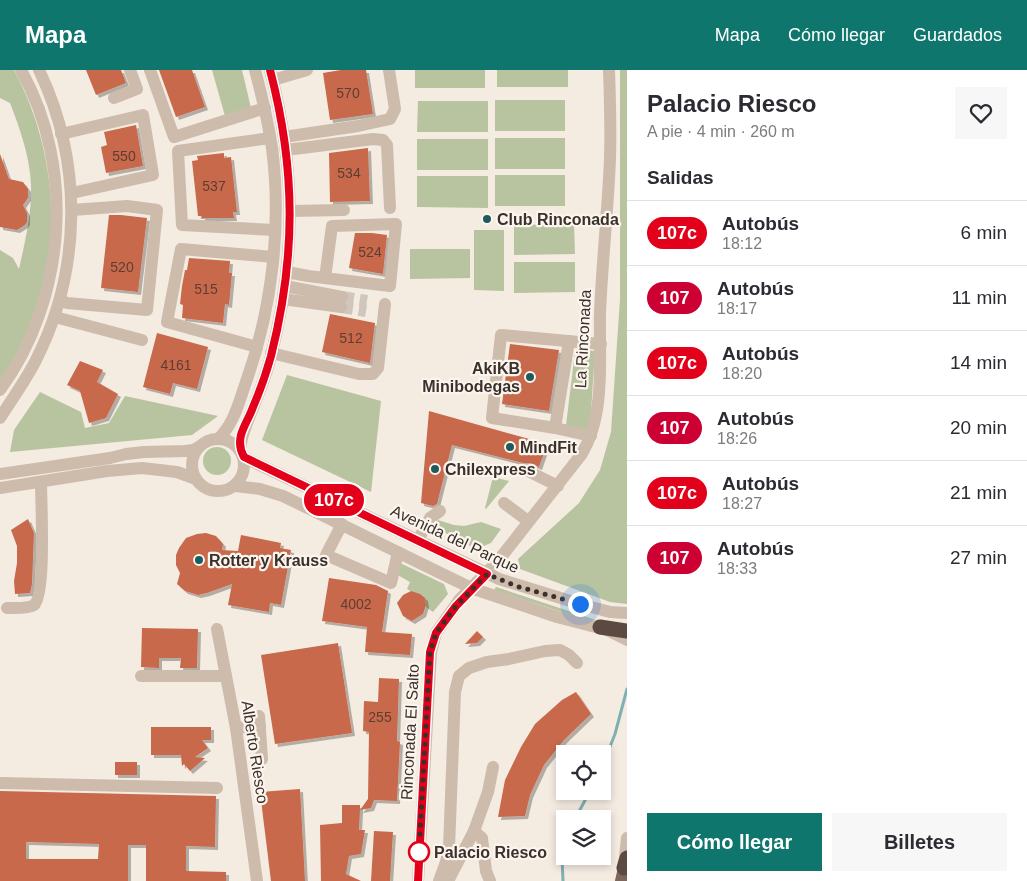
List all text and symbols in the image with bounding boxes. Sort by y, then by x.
text: Mapa [25,21,86,48]
text: Mapa [715,25,760,45]
text: Cómo llegar [788,25,885,45]
text: Guardados [913,25,1002,45]
house number: 570 [336,85,360,101]
button: heart [955,87,1007,139]
text: Palacio Riesco [647,90,816,117]
text: A pie · 4 min · 260 m [647,123,795,140]
house number: 550 [112,148,136,164]
house number: 534 [337,165,361,181]
text: Salidas [647,167,714,188]
house number: 537 [202,178,226,194]
place label: Club Rinconada [497,211,619,228]
marker: Club Rinconada [481,213,493,225]
text: Autobús [722,213,799,234]
text: 6 min [961,222,1007,243]
text: 107c [657,223,697,243]
text: 18:12 [722,235,762,252]
house number: 524 [358,244,382,260]
house number: 520 [110,259,134,275]
text: Autobús [717,278,794,299]
house number: 515 [194,281,218,297]
text: 11 min [951,287,1007,308]
text: 107 [659,288,690,308]
street label: La Rinconada [572,289,594,389]
text: 18:17 [717,300,757,317]
house number: 512 [339,330,363,346]
text: Autobús [722,343,799,364]
text: 14 min [950,352,1007,373]
text: 107c [657,353,697,373]
house number: 4161 [160,357,192,373]
place label: AkiKB Minibodegas [422,360,520,395]
text: 18:20 [722,365,762,382]
marker: AkiKB Minibodegas [524,371,536,383]
text: Autobús [717,408,794,429]
text: 20 min [950,417,1007,438]
text: 107 [659,418,690,438]
text: 18:26 [717,430,757,447]
place label: MindFit [520,439,578,456]
marker: MindFit [504,441,516,453]
place label: Chilexpress [445,461,536,478]
marker: Chilexpress [429,463,441,475]
text: Autobús [722,473,799,494]
text: 21 min [950,482,1007,503]
text: 107c [657,483,697,503]
line badge: 107c [299,484,369,516]
text: 107c [314,490,354,510]
text: 18:27 [722,495,762,512]
street label: Avenida del Parque [388,502,522,576]
text: Autobús [717,538,794,559]
text: 27 min [950,547,1007,568]
text: 107 [659,548,690,568]
place label: Rotter y Krauss [209,552,328,569]
marker: Rotter y Krauss [193,554,205,566]
text: 18:33 [717,560,757,577]
your location [568,592,593,617]
house number: 4002 [340,596,372,612]
street label: Rinconada El Salto [398,664,422,800]
street label: Alberto Riesco [238,699,272,805]
house number: 255 [368,709,392,725]
map controls [556,745,611,865]
button: locate [556,745,611,800]
button: layers [556,810,611,865]
button: Cómo llegar [647,813,822,871]
button: Billetes [832,813,1007,871]
marker: Palacio Riesco [408,841,430,863]
place label: Palacio Riesco [434,844,547,861]

